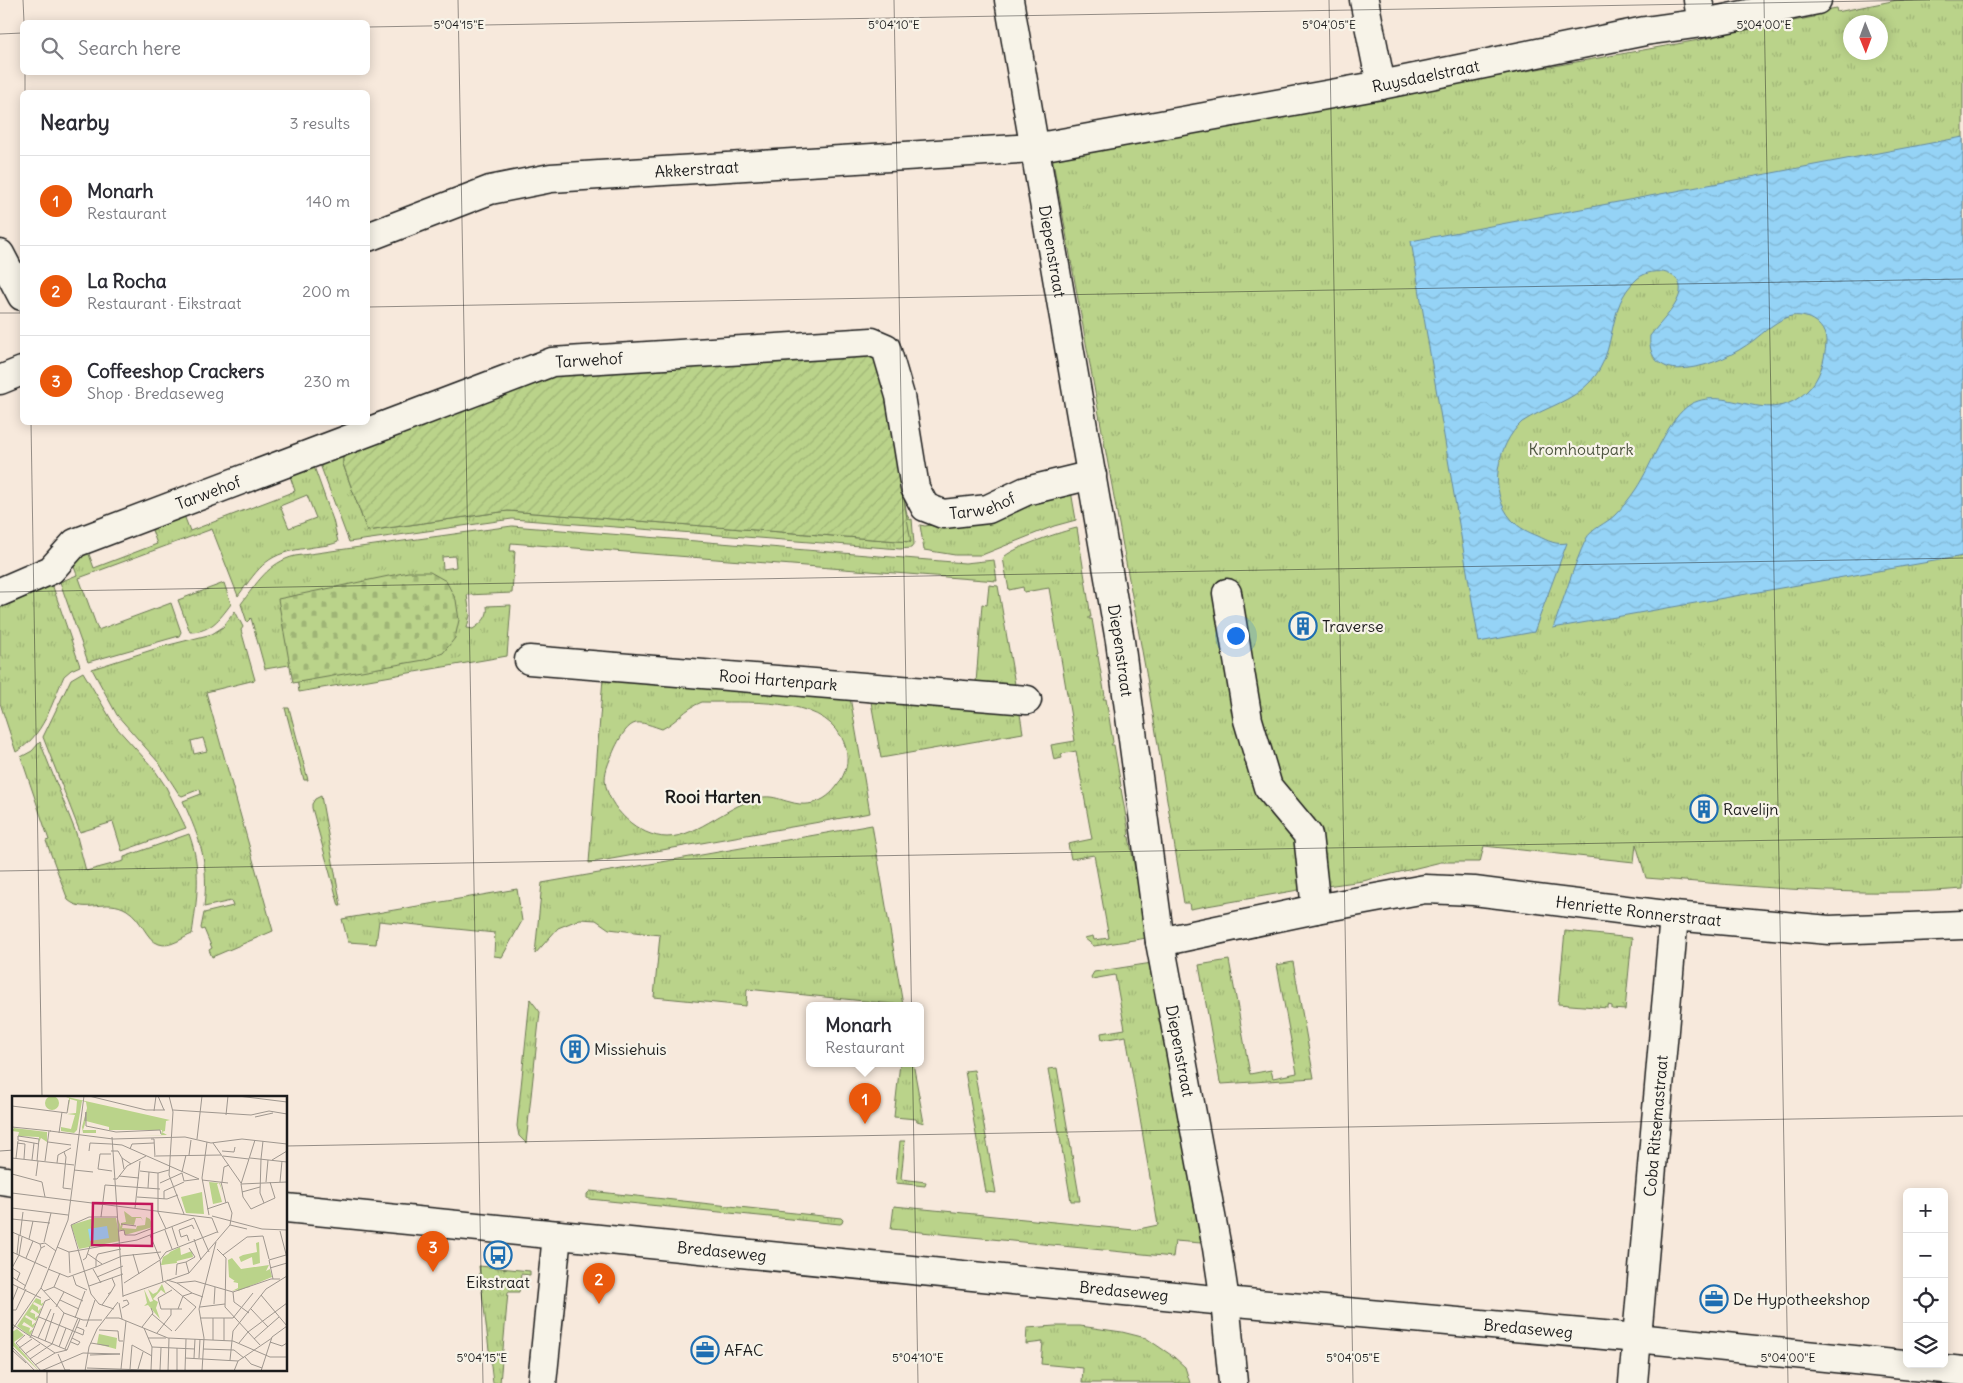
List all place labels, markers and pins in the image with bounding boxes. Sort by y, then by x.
building icon: Traverse [1288,611,1318,641]
place label: Traverse [1322,616,1384,636]
building icon: Ravelijn [1689,794,1719,824]
place label: Ravelijn [1723,799,1779,819]
building icon: Missiehuis [560,1034,590,1064]
place label: Missiehuis [594,1039,667,1059]
pin: 1 [849,1083,881,1124]
pin: 3 [417,1231,449,1272]
bus stop icon: Eikstraat [483,1240,513,1270]
pin: 2 [583,1263,615,1304]
place label: Eikstraat [466,1272,530,1292]
office icon: De Hypotheekshop [1699,1284,1729,1314]
place label: De Hypotheekshop [1733,1289,1870,1309]
office icon: AFAC [690,1335,720,1365]
place label: AFAC [724,1340,763,1360]

